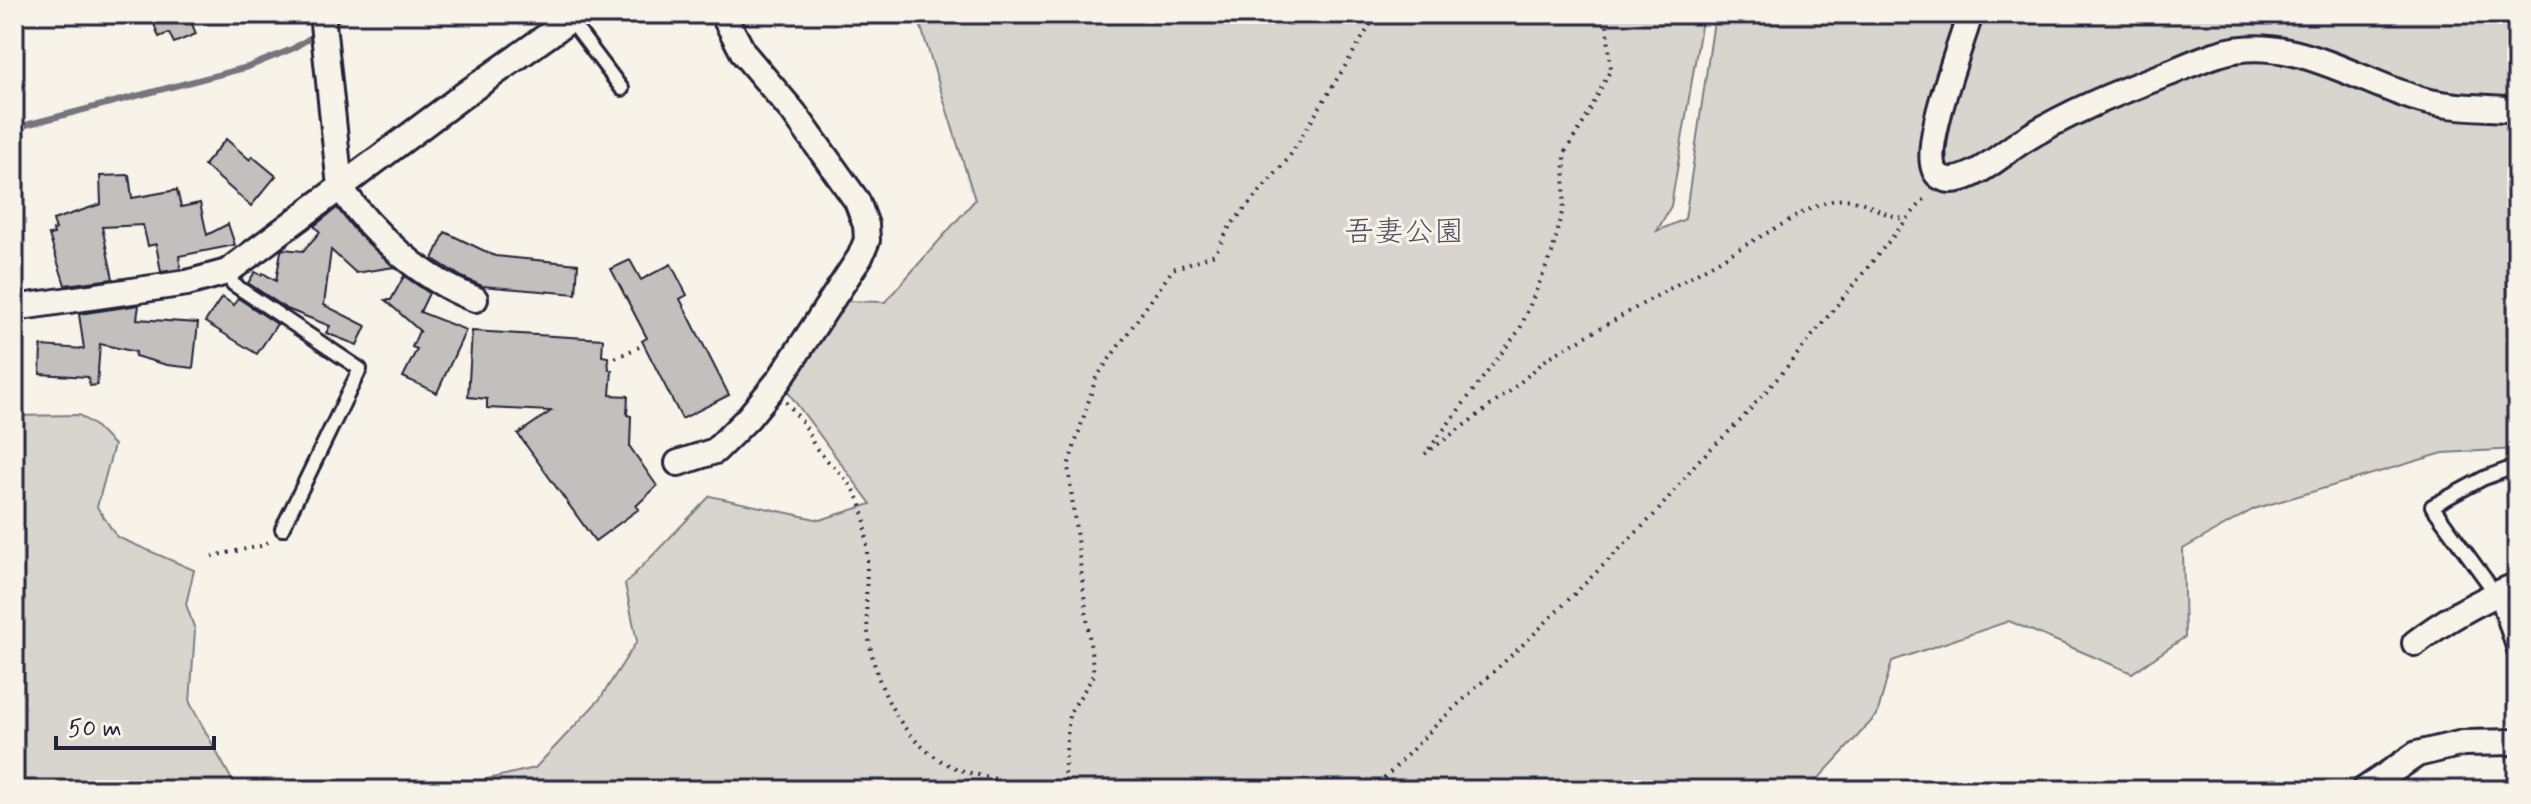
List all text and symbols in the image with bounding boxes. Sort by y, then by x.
park label: 吾妻公園 [1344,213,1464,252]
scale bar [56,700,214,750]
text: 50 m [68,714,122,745]

